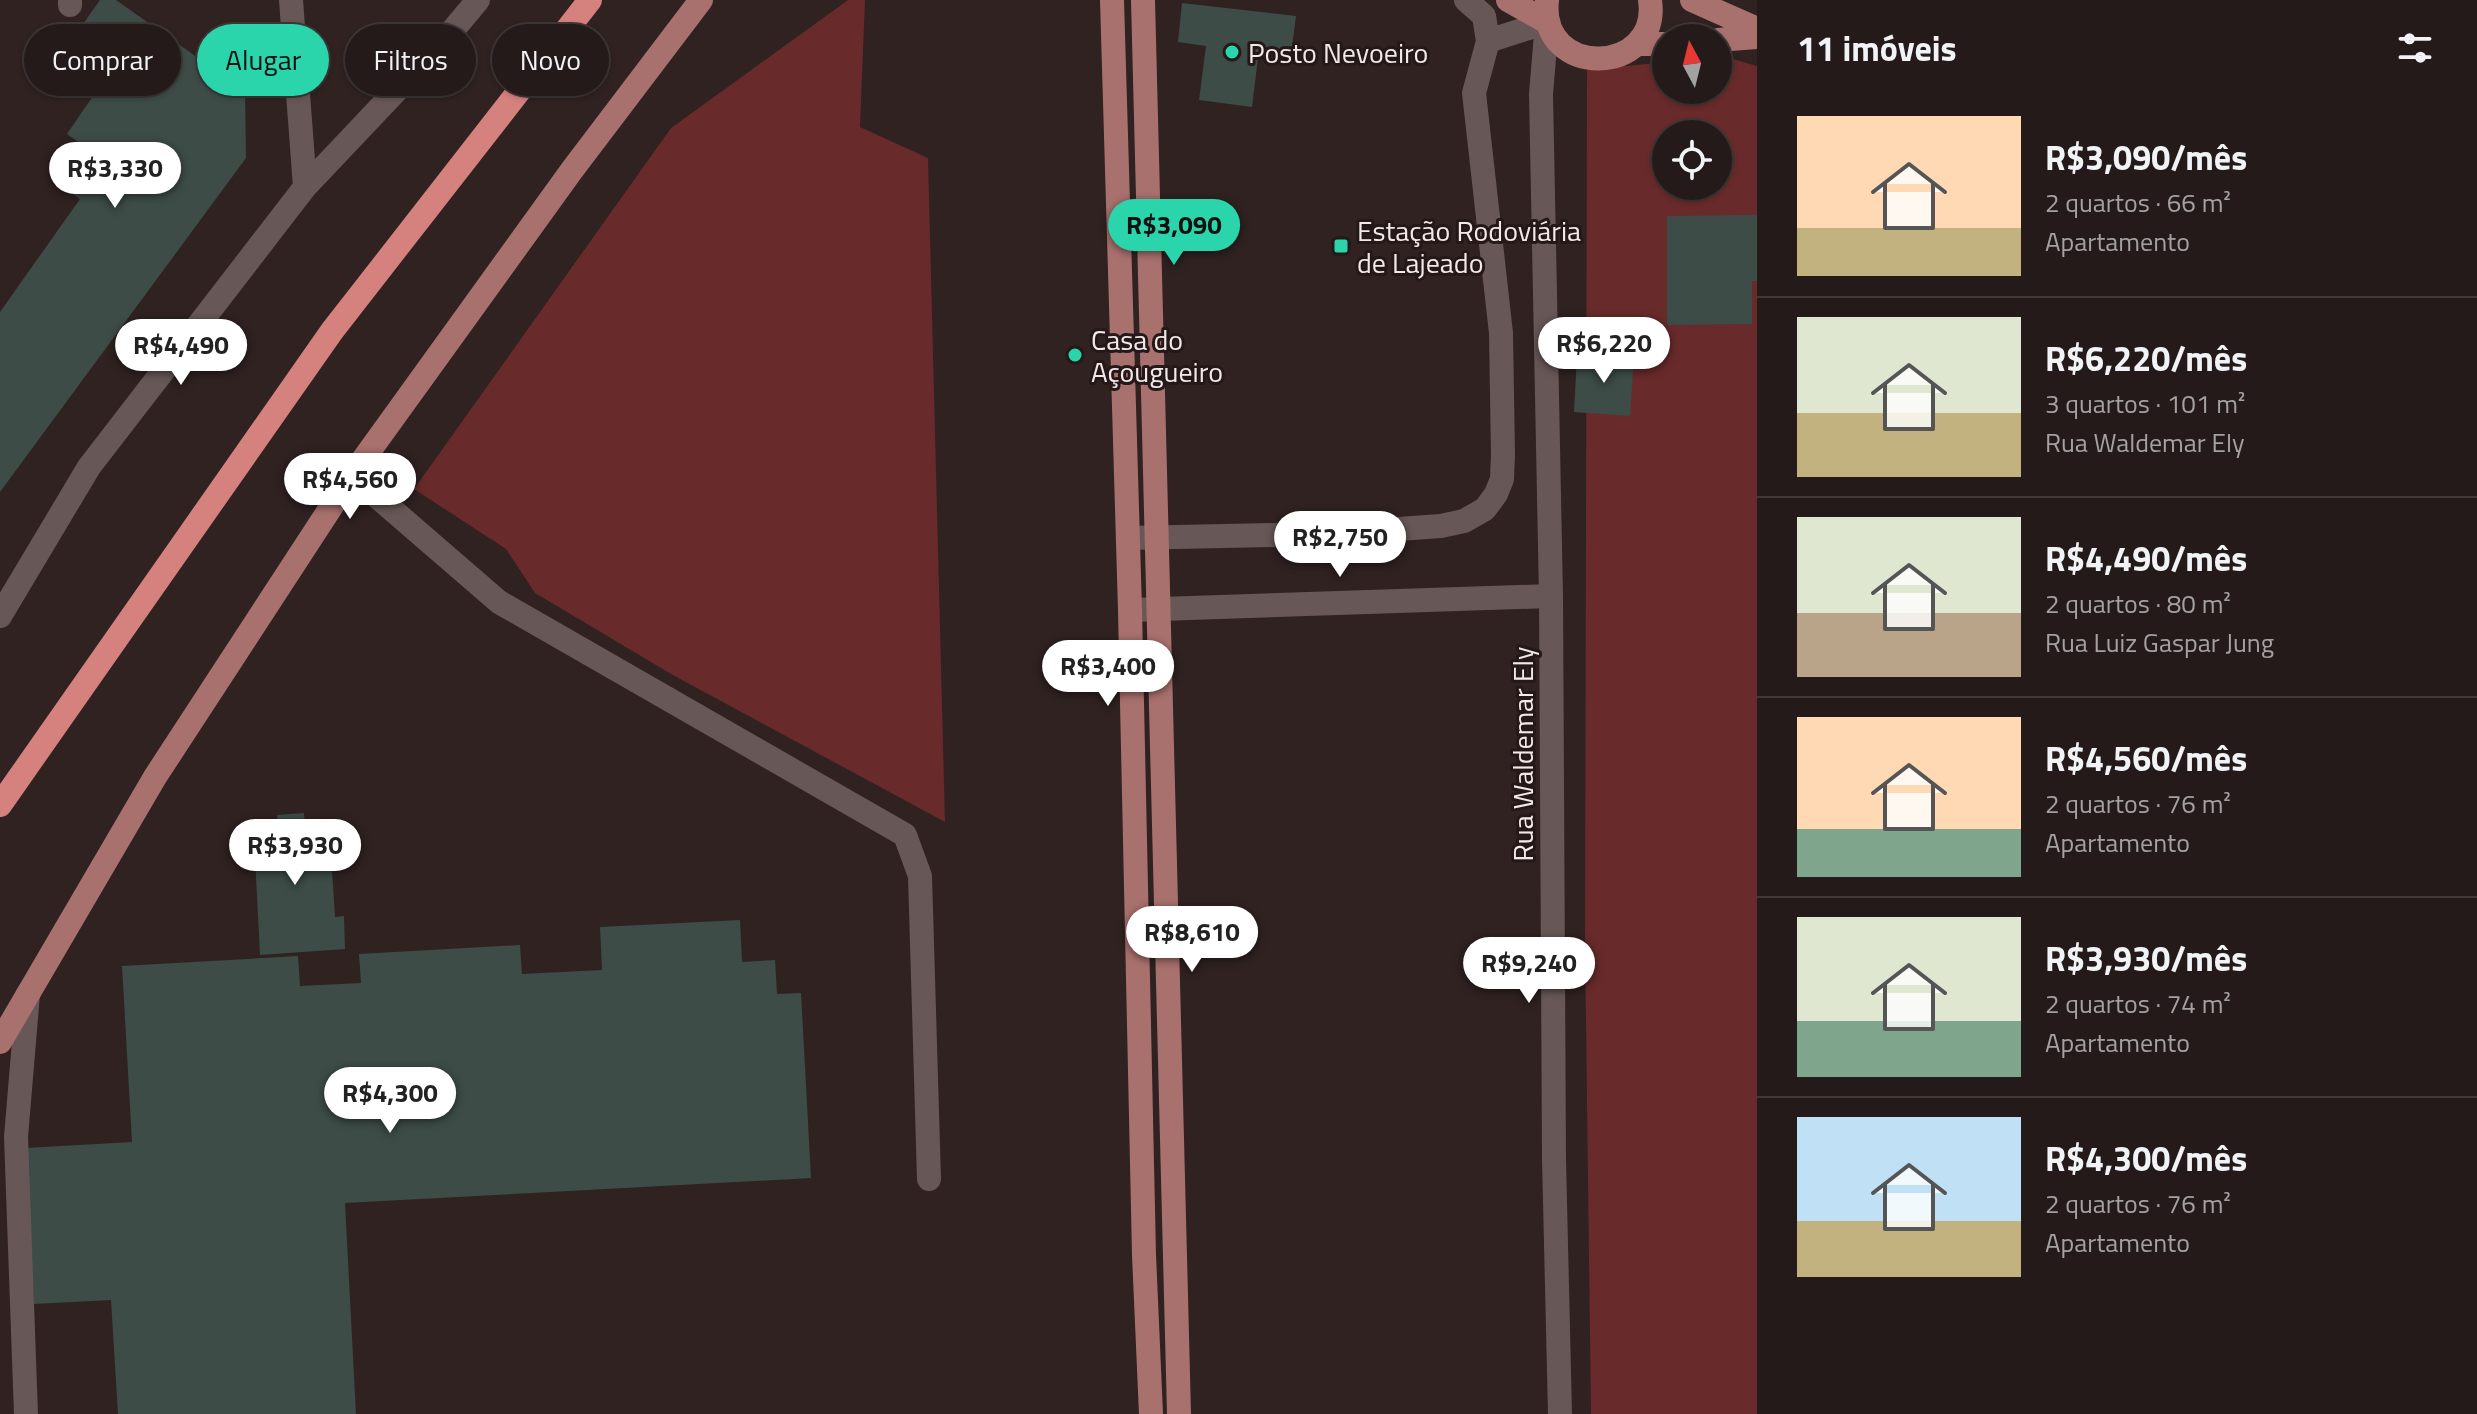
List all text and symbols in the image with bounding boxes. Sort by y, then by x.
text: 11 imóveis [1797,22,1957,74]
chip: Comprar [24,24,181,96]
chip: Alugar [197,24,329,96]
chip: Filtros [345,24,476,96]
chip: Novo [492,24,609,96]
north arrow [1652,24,1732,104]
map controls [1652,24,1732,200]
icon: filters [2393,26,2437,70]
place label: Posto Nevoeiro [1248,31,1428,74]
marker: Posto Nevoeiro [1223,43,1241,61]
button: locate [1652,120,1732,200]
text: R$3,090/mês [2045,131,2247,183]
pin: R$3,330 [41,142,189,210]
text: R$3,330 [67,148,163,187]
icon: home [1861,148,1957,244]
text: 2 quartos · 66 m² [2045,183,2231,222]
pin: R$3,090 [1100,199,1248,267]
text: R$3,090 [1126,205,1222,244]
place label: Estação Rodoviária de Lajeado [1357,209,1581,284]
text: Apartamento [2045,222,2190,261]
marker: Estação Rodoviária de Lajeado [1332,237,1350,255]
pin: R$6,220 [1530,317,1678,385]
place label: Casa do Açougueiro [1091,318,1223,393]
pin: R$4,490 [107,319,255,387]
text: R$6,220 [1556,323,1652,362]
text: R$4,490 [133,325,229,364]
text: R$6,220/mês [2045,332,2247,384]
marker: Casa do Açougueiro [1066,346,1084,364]
icon: home [1861,349,1957,445]
text: 3 quartos · 101 m² [2045,384,2245,423]
text: Rua Waldemar Ely [2045,423,2244,462]
pin: R$4,560 [276,453,424,521]
text: R$4,560 [302,459,398,498]
pin: R$2,750 [1266,511,1414,579]
text: R$2,750 [1292,517,1388,556]
text: R$4,490/mês [2045,532,2247,584]
icon: home [1861,549,1957,645]
text: 2 quartos · 80 m² [2045,584,2231,623]
text: Rua Luiz Gaspar Jung [2045,623,2274,662]
pin: R$3,400 [1034,640,1182,708]
text: R$3,400 [1060,646,1156,685]
street label: Rua Waldemar Ely [1501,647,1544,861]
text: R$4,560/mês [2045,732,2247,784]
icon: home [1861,749,1957,845]
text: 2 quartos · 76 m² [2045,784,2231,823]
pin: R$3,930 [221,819,369,887]
text: Apartamento [2045,823,2190,862]
text: R$3,930 [247,825,343,864]
pin: R$8,610 [1118,906,1266,974]
text: R$8,610 [1144,912,1240,951]
text: R$3,930/mês [2045,932,2247,984]
pin: R$9,240 [1455,937,1603,1005]
text: R$9,240 [1481,943,1577,982]
icon: home [1861,949,1957,1045]
text: 2 quartos · 74 m² [2045,984,2231,1023]
text: Apartamento [2045,1023,2190,1062]
pin: R$4,300 [316,1067,464,1135]
text: R$4,300 [342,1073,438,1112]
text: R$4,300/mês [2045,1132,2247,1184]
icon: home [1861,1149,1957,1245]
text: 2 quartos · 76 m² [2045,1184,2231,1223]
text: Apartamento [2045,1223,2190,1262]

